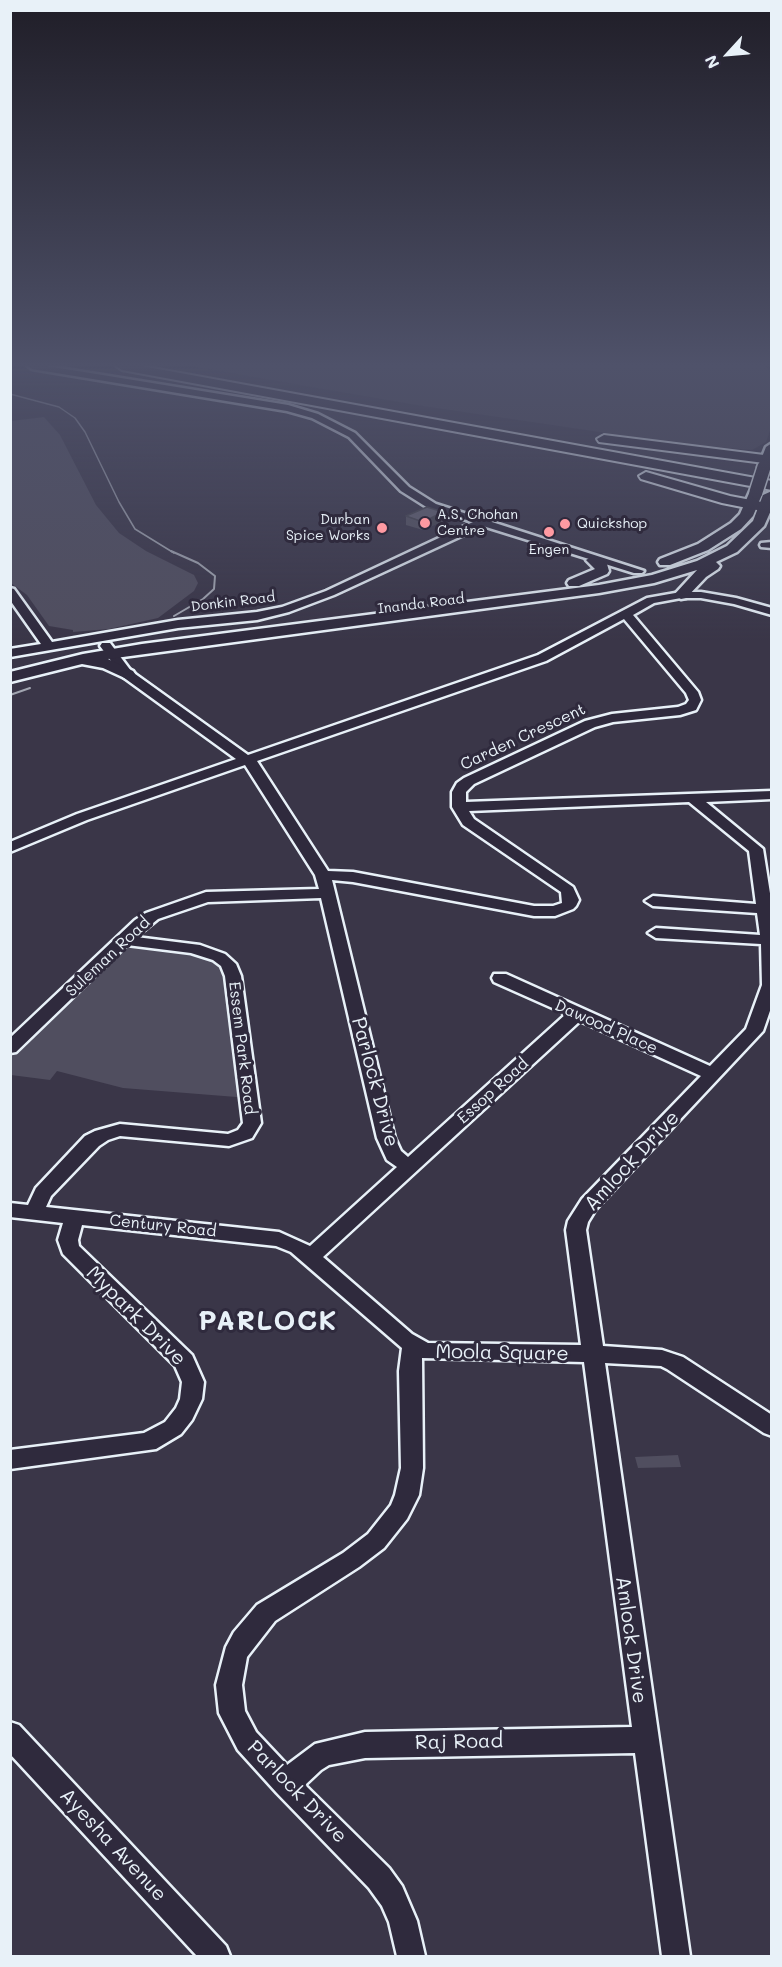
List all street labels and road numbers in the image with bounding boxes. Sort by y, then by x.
street label: Donkin Road [190,589,276,615]
street label: Inanda Road [377,590,465,618]
street label: Carden Crescent [457,700,589,774]
street label: Suleman Road [62,913,154,1001]
street label: Essem Park Road [224,980,260,1116]
street label: Dawood Place [552,996,660,1058]
street label: Parlock Drive [346,1015,404,1149]
street label: Essop Road [453,1054,533,1128]
street label: Amlock Drive [579,1106,685,1216]
street label: Century Road [109,1211,217,1241]
street label: Mypark Drive [81,1261,191,1371]
street label: Moola Square [435,1340,569,1366]
street label: Amlock Drive [610,1575,652,1705]
street label: Raj Road [415,1729,503,1755]
street label: Parlock Drive [242,1736,352,1848]
street label: Ayesha Avenue [55,1784,171,1906]

